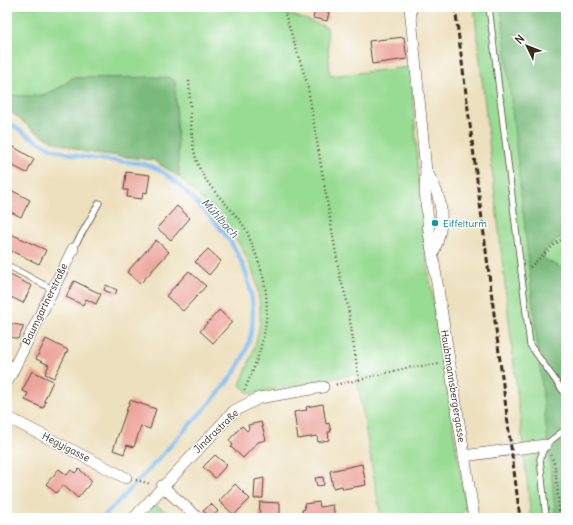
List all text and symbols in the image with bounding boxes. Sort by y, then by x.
north arrow [507,26,547,66]
text: N [512,32,527,47]
water label: Mühlbach [199,195,242,241]
place label: Eiffelturm [443,217,487,230]
marker: Eiffelturm [430,218,440,228]
street label: Baumgartnerstraße [20,261,70,347]
street label: Haubtmannsbergergasse [438,329,468,443]
street label: Jindrastraße [191,406,241,456]
street label: Hegyigasse [40,429,92,465]

